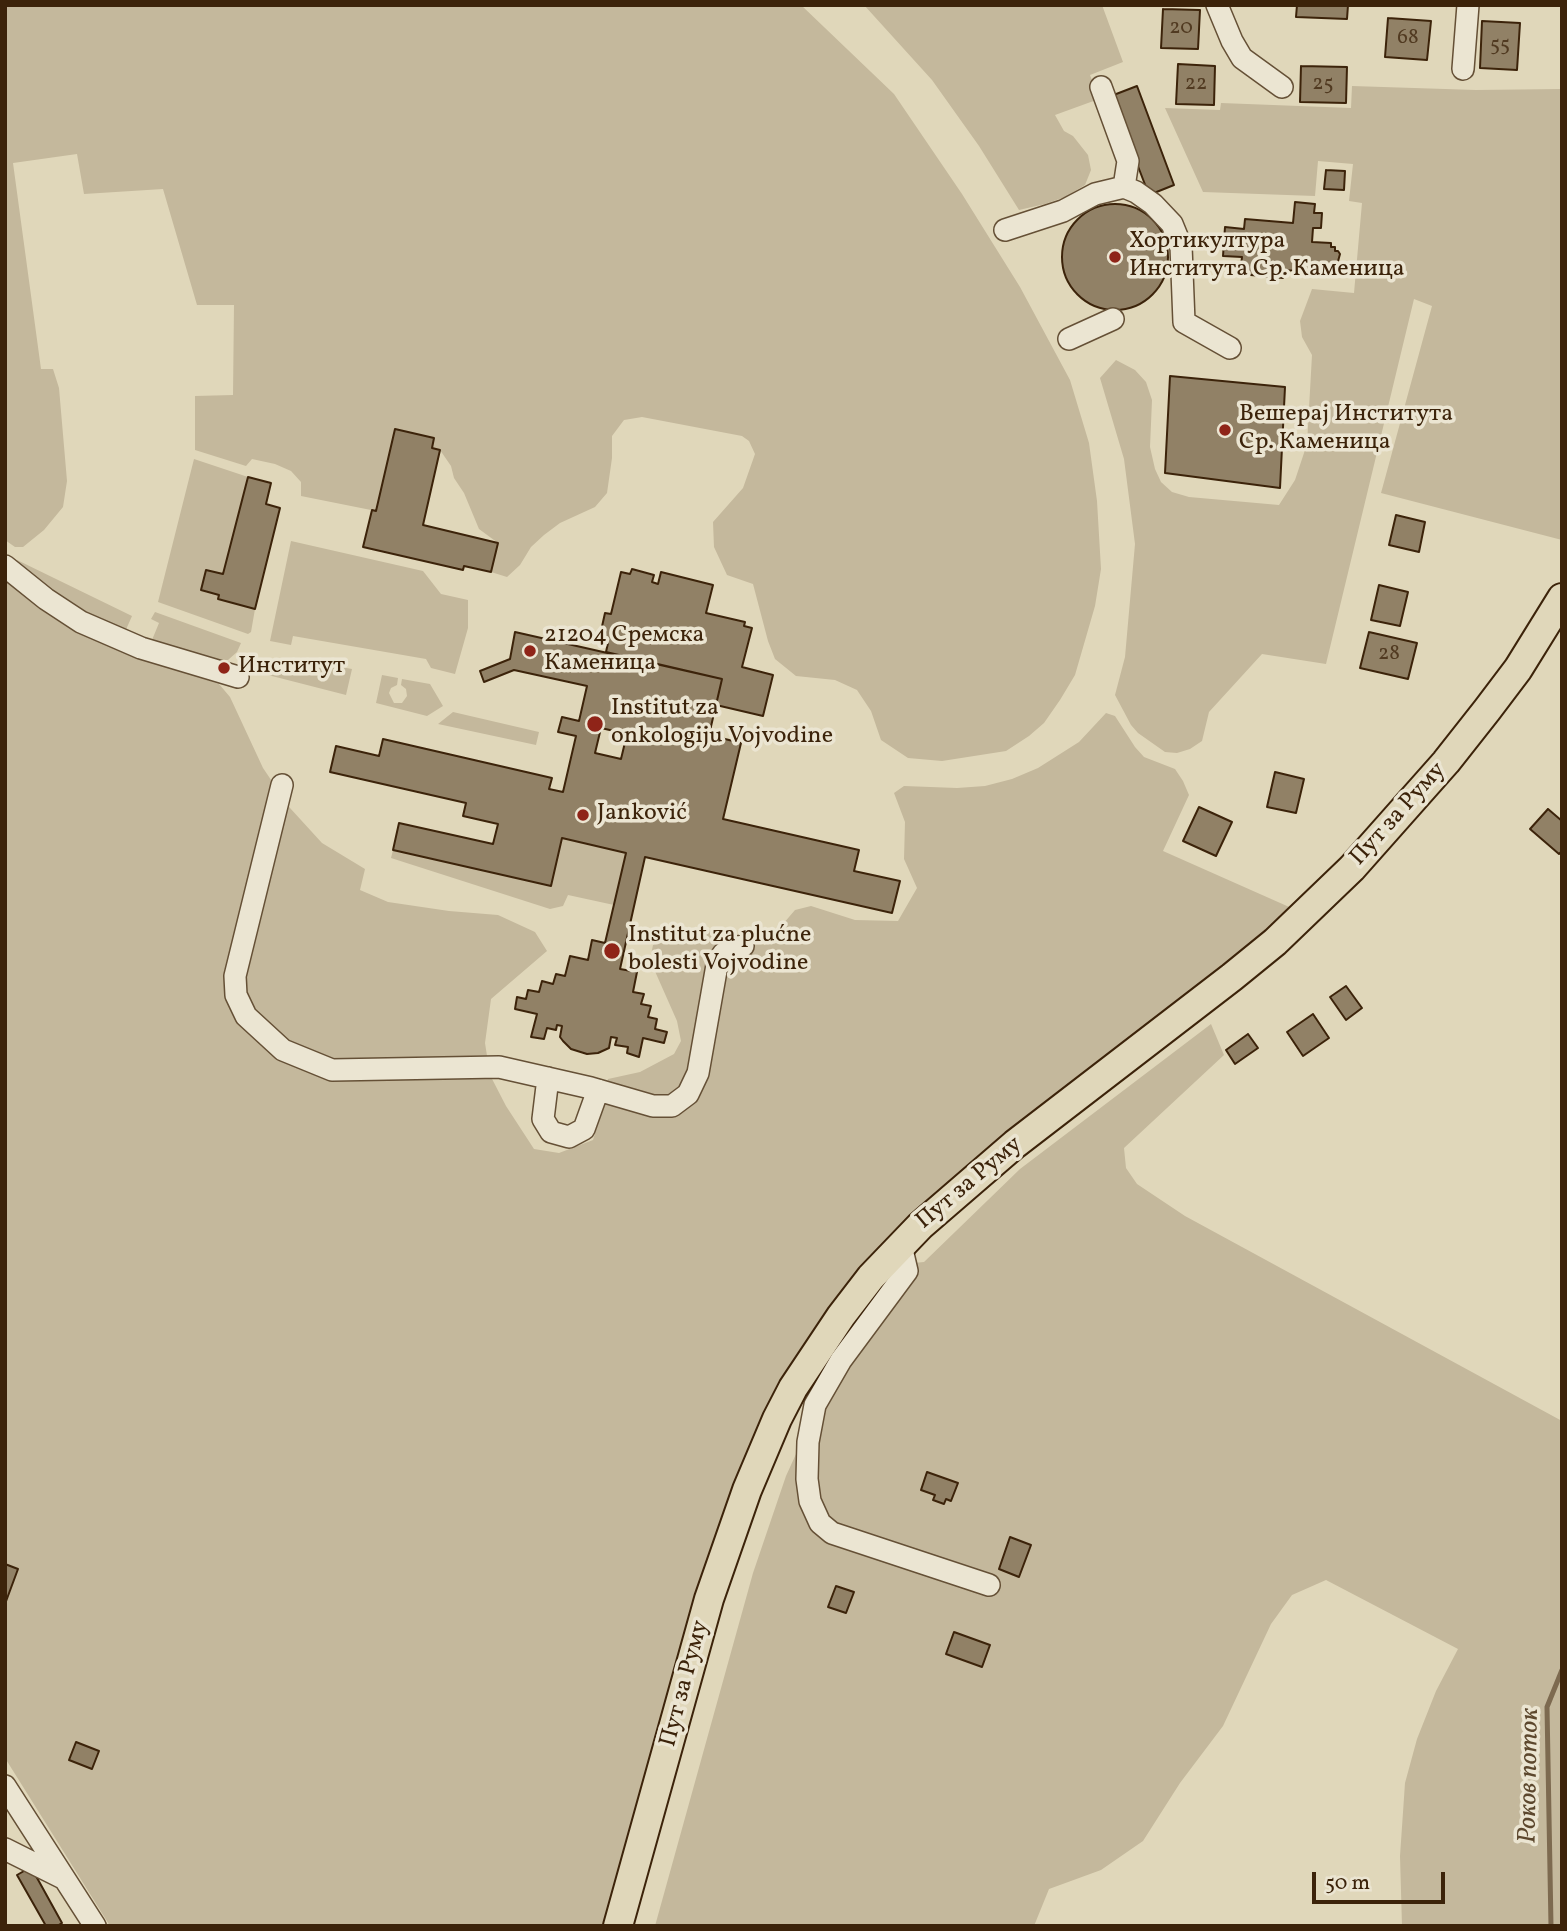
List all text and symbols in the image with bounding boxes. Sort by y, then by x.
house number: 20 [1169,16,1193,42]
house number: 68 [1397,26,1419,52]
house number: 55 [1490,33,1510,59]
house number: 22 [1185,72,1207,98]
house number: 25 [1312,72,1334,98]
place label: Хортикултура Института Ср. Каменица [1129,229,1405,285]
marker: Хортикултура Института Ср. Каменица [1107,249,1123,265]
place label: Вешерај Института Ср. Каменица [1239,402,1453,458]
marker: Вешерај Института Ср. Каменица [1217,422,1233,438]
place label: 21204 Сремска Каменица [544,623,705,679]
house number: 28 [1378,642,1400,668]
marker: 21204 Сремска Каменица [522,643,538,659]
place label: Институт [238,654,345,682]
marker: Институт [216,660,232,676]
place label: Institut za onkologiju Vojvodine [611,696,833,752]
marker: Institut za onkologiju Vojvodine [585,714,605,734]
street label: Пут за Руму [1345,757,1453,873]
place label: Janković [597,801,687,829]
marker: Janković [575,807,591,823]
place label: Institut za plućne bolesti Vojvodine [628,923,811,979]
marker: Institut za plućne bolesti Vojvodine [602,941,622,961]
street label: Пут за Руму [911,1131,1029,1237]
street label: Пут за Руму [655,1618,717,1750]
water label: Роков поток [1514,1708,1548,1844]
scale bar [1315,1857,1448,1901]
text: 50 m [1325,1869,1370,1898]

